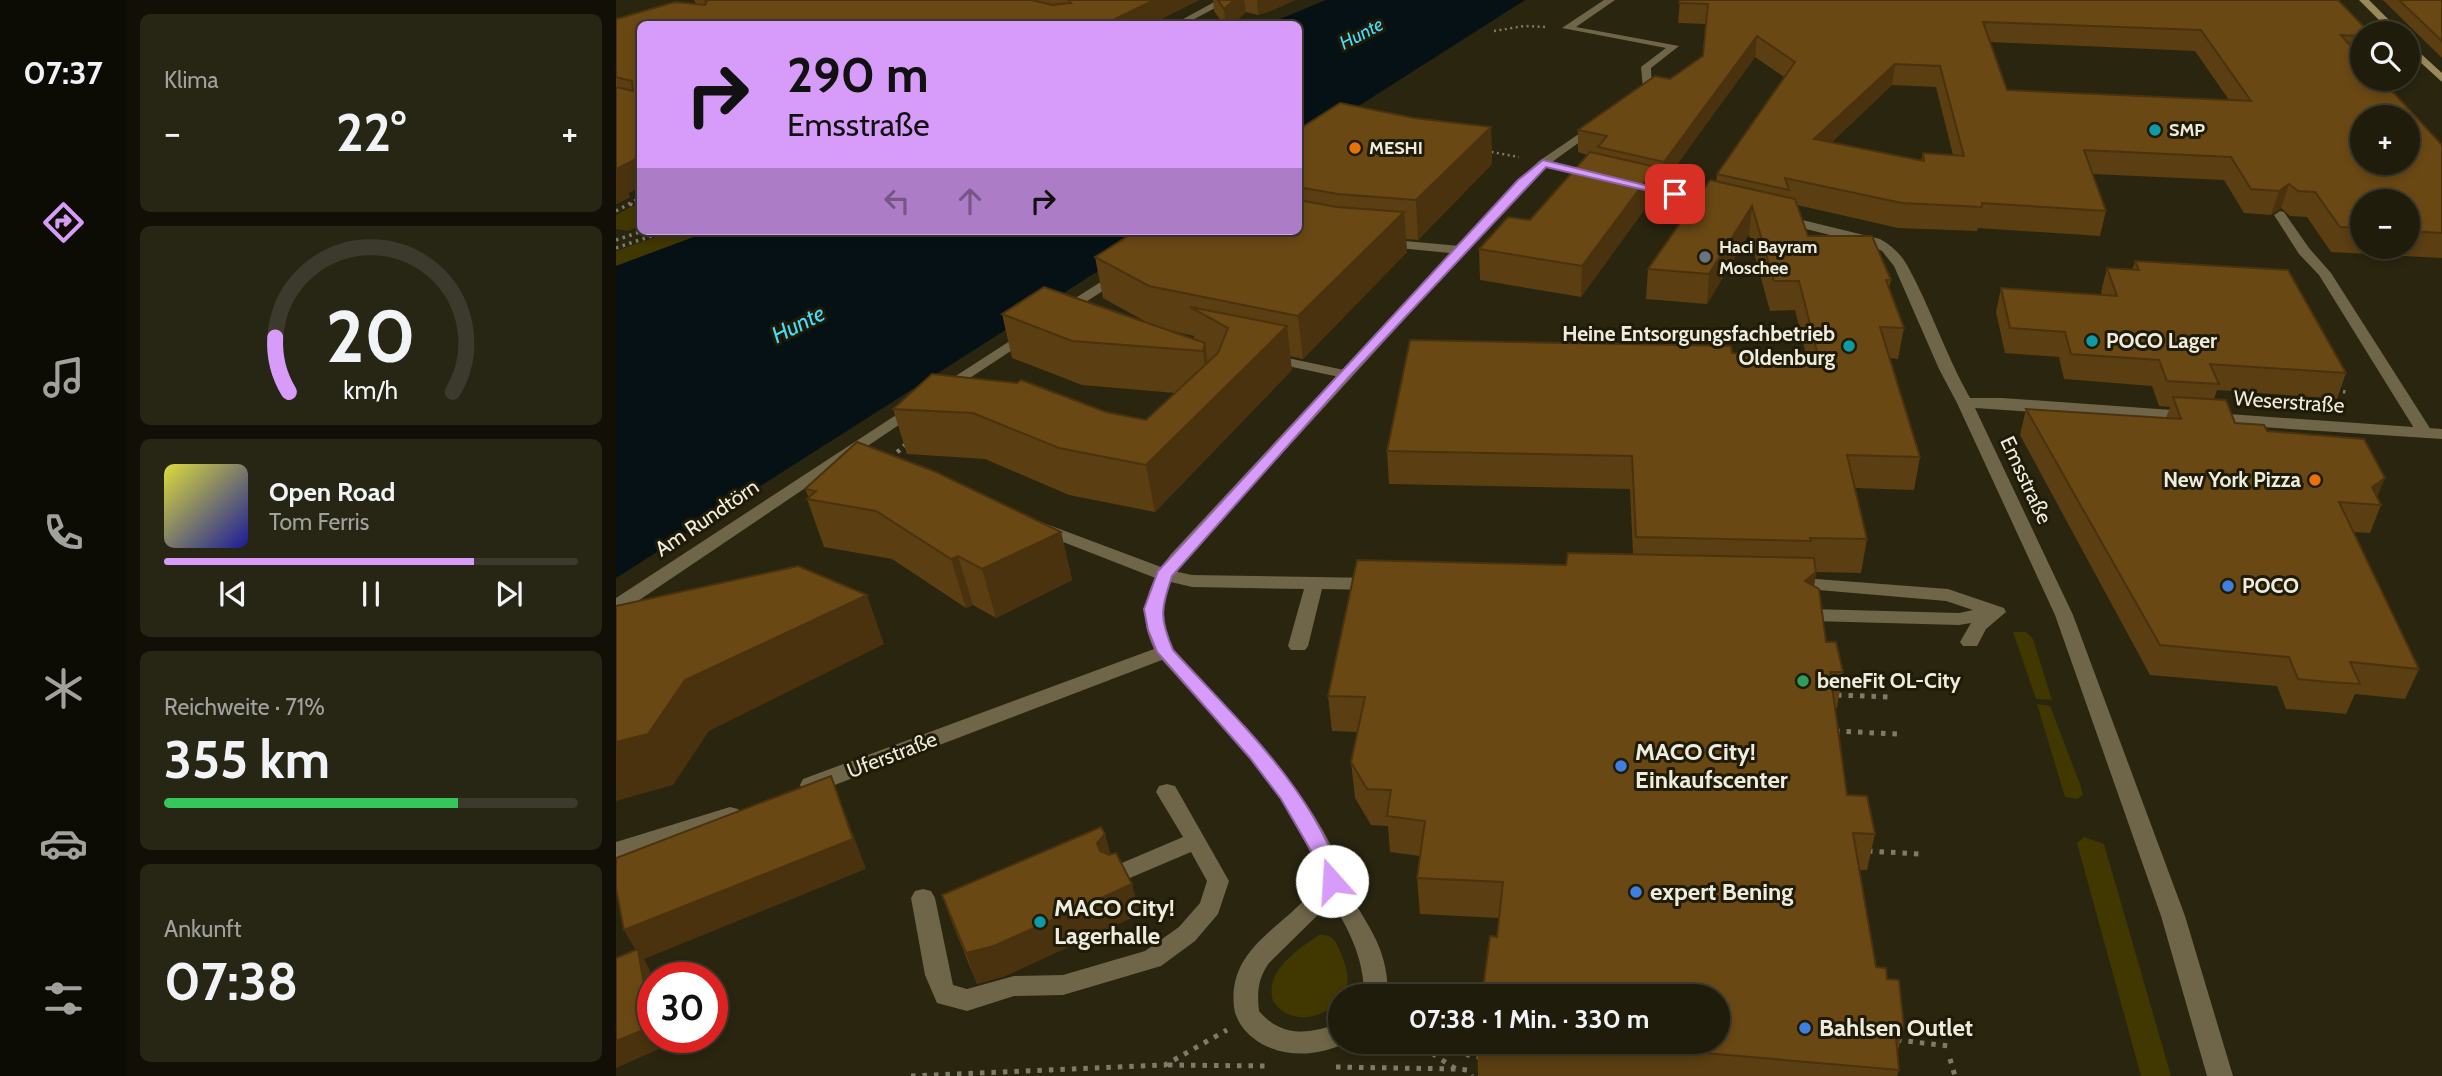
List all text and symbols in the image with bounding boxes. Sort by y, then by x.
water label: Hunte [1335,12,1387,54]
map controls [2350,21,2420,259]
button: search [2350,21,2420,91]
text: 290 m [787,45,929,104]
icon: right [672,49,763,140]
text: 07:37 [23,53,103,92]
text: Klima [164,66,219,94]
text: 22° [336,101,406,164]
text: Emsstraße [787,105,930,144]
button: + [2350,105,2420,175]
text: − [164,109,181,156]
text: + [561,109,578,156]
place label: SMP [2169,119,2205,141]
marker: SMP [2147,122,2163,138]
place label: MESHI [1369,137,1423,159]
marker: MESHI [1347,140,1363,156]
pin [1645,164,1705,224]
icon: arrive [1656,175,1694,213]
icon: left [878,182,916,220]
icon: ahead [951,182,989,220]
icon: right [1024,182,1062,220]
button: − [2350,189,2420,259]
icon: directions [39,198,88,247]
place label: Haci Bayram Moschee [1719,236,1817,279]
marker: Haci Bayram Moschee [1697,249,1713,265]
text: 20 [326,292,416,380]
water label: Hunte [767,299,829,349]
place label: Heine Entsorgungsfachbetrieb Oldenburg [1562,321,1835,370]
place label: POCO Lager [2106,328,2217,353]
marker: POCO Lager [2084,333,2100,349]
marker: Heine Entsorgungsfachbetrieb Oldenburg [1841,338,1857,354]
icon: music [39,353,88,402]
text: km/h [344,374,398,404]
street label: Weserstraße [2233,385,2346,418]
street label: Emsstraße [1995,432,2058,528]
place label: New York Pizza [2163,467,2302,492]
marker: New York Pizza [2307,472,2323,488]
street label: Am Rundtörn [650,474,763,561]
text: Open Road [269,476,395,508]
icon: phone [39,508,88,557]
text: Tom Ferris [269,508,369,536]
place label: POCO [2242,573,2299,598]
icon: previous [214,575,252,613]
icon: pause [352,575,390,613]
icon: next [490,575,528,613]
marker: POCO [2220,578,2236,594]
icon: climate [39,664,88,713]
place label: beneFit OL-City [1817,668,1961,693]
marker: beneFit OL-City [1795,673,1811,689]
text: Reichweite · 71% [164,693,325,721]
street label: Uferstraße [843,726,941,783]
text: 355 km [164,728,330,791]
place label: MACO City! Einkaufscenter [1635,737,1788,794]
marker: MACO City! Einkaufscenter [1613,758,1629,774]
icon: car [39,819,88,868]
position arrow [1295,844,1369,918]
place label: expert Bening [1650,877,1793,906]
marker: expert Bening [1628,884,1644,900]
place label: MACO City! Lagerhalle [1054,893,1175,950]
marker: MACO City! Lagerhalle [1032,914,1048,930]
text: Ankunft [164,915,242,943]
text: 07:38 [164,950,298,1013]
speed limit sign: 30 [637,962,728,1053]
icon: filters [39,974,88,1023]
text: 07:38 · 1 Min. · 330 m [1409,1003,1649,1035]
place label: Bahlsen Outlet [1819,1013,1973,1042]
marker: Bahlsen Outlet [1797,1020,1813,1036]

